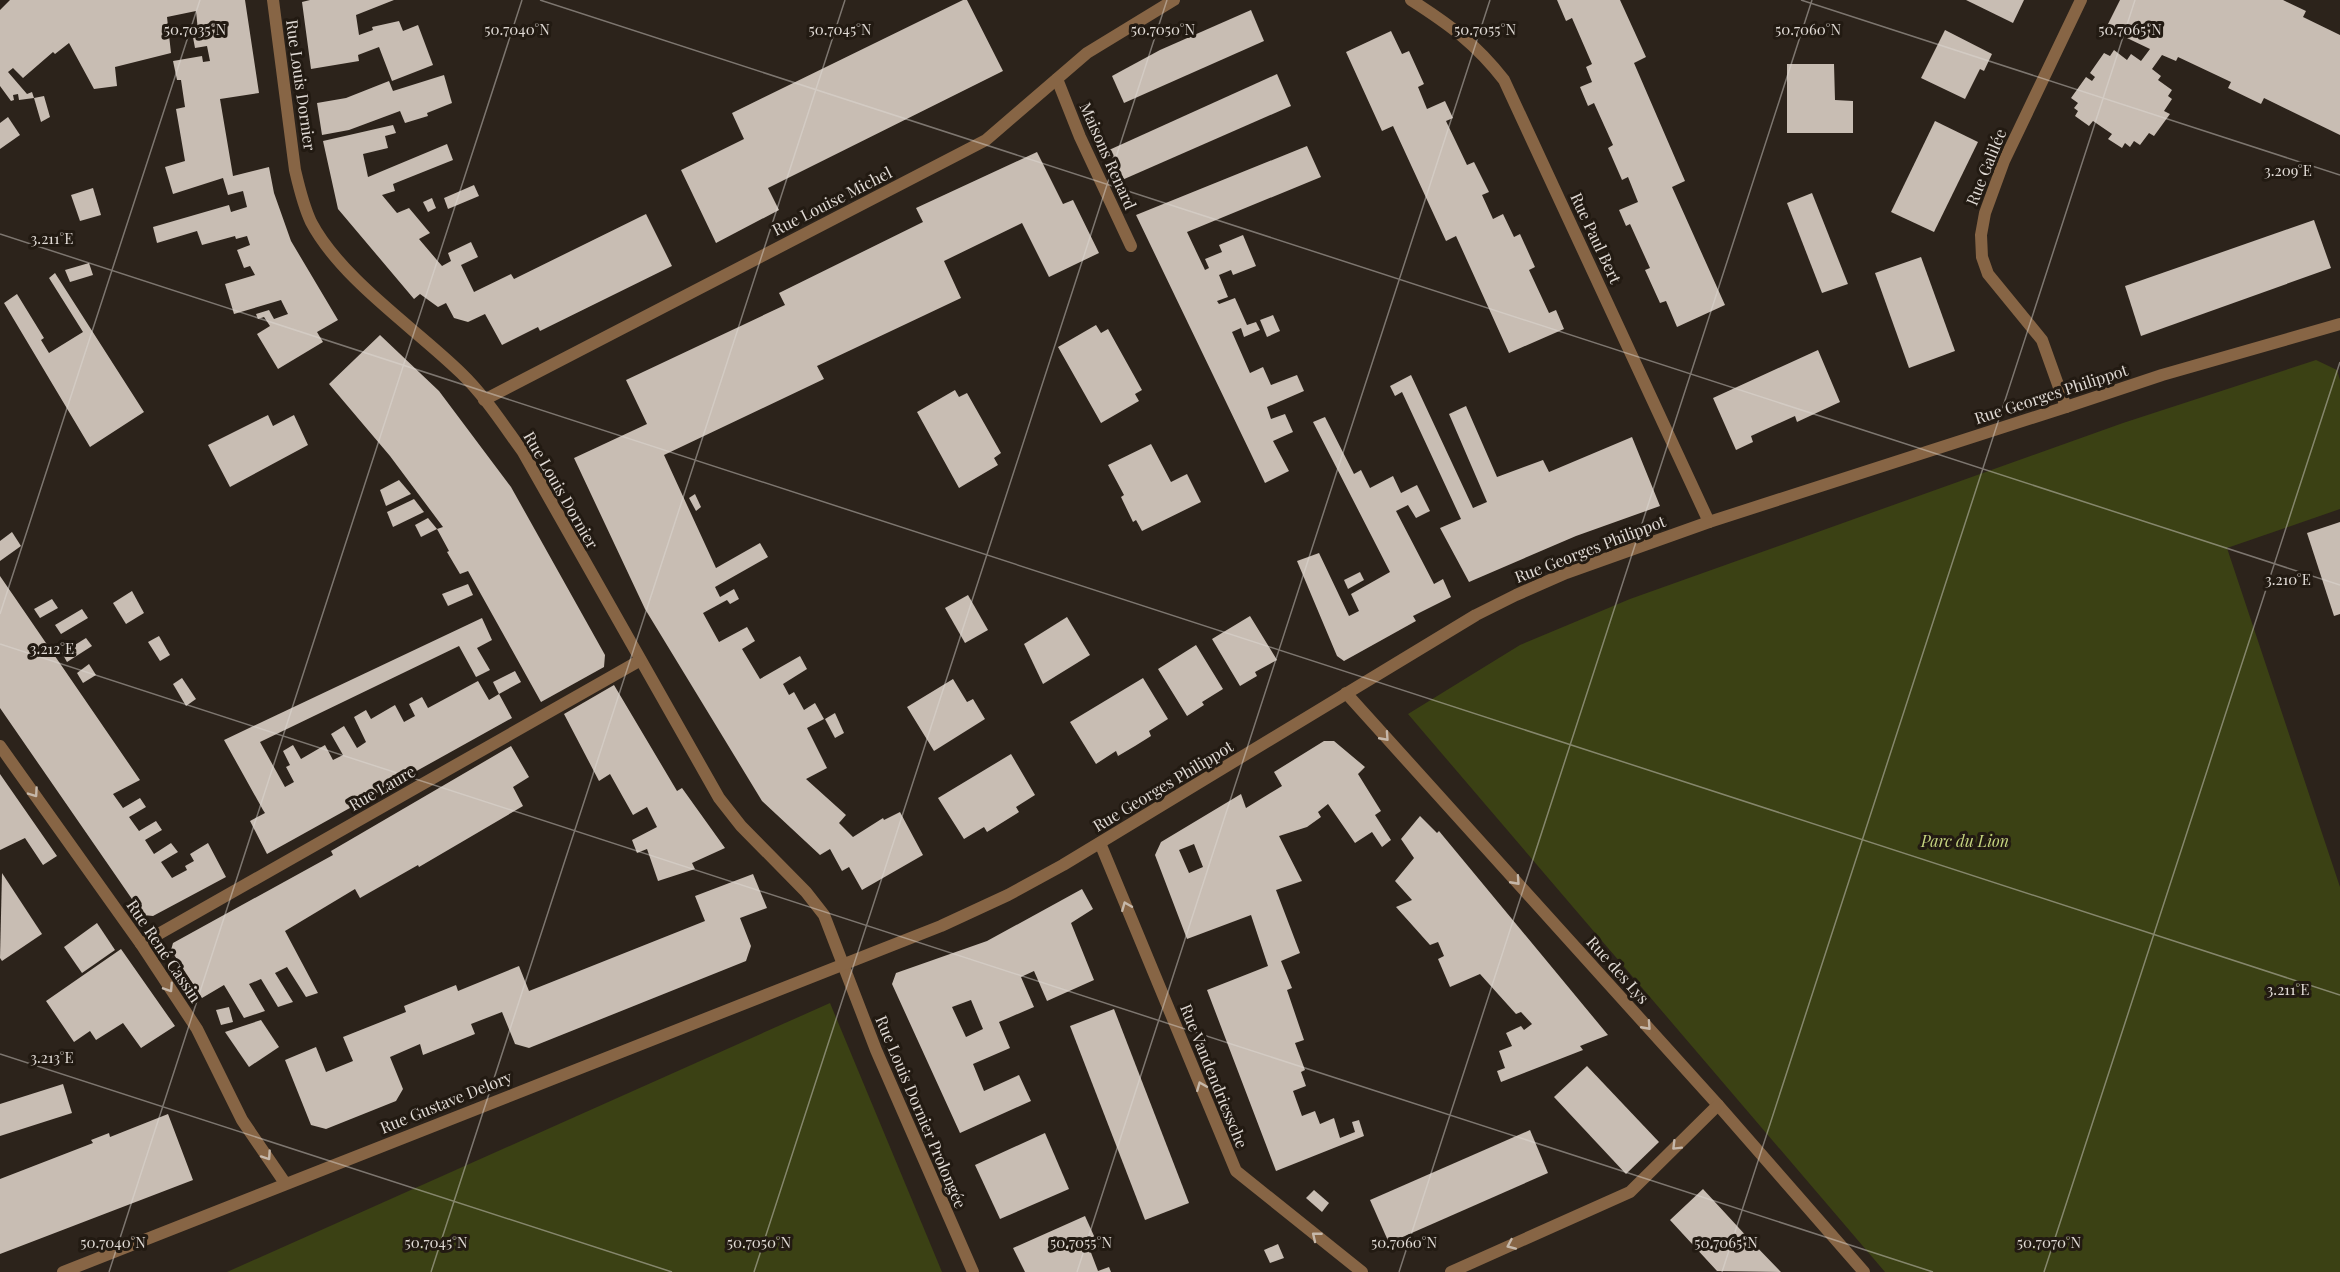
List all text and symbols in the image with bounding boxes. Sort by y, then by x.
street label: Rue Louis Dornier [282,18,321,152]
text: 50.7035°N [164,19,227,39]
text: 50.7040°N [484,19,550,39]
text: 50.7045°N [808,19,872,39]
text: 50.7050°N [1131,19,1196,39]
text: 50.7055°N [1454,19,1516,39]
text: 50.7060°N [1775,19,1841,39]
text: 50.7065°N [2098,19,2162,39]
street label: Maisons Renard [1075,99,1141,213]
street label: Rue Galilée [1961,125,2010,208]
text: 3.209°E [2264,160,2312,180]
street label: Rue Louise Michel [768,161,896,240]
street label: Rue Paul Bert [1566,189,1627,287]
text: 3.211°E [31,228,73,248]
street label: Rue Georges Philippot [1971,359,2131,428]
street label: Rue Louis Dornier [519,427,604,552]
street label: Rue Georges Philippot [1511,510,1669,587]
text: 3.210°E [2265,569,2311,589]
text: 3.212°E [30,638,74,658]
one-way arrow [1378,730,1389,741]
street label: Rue Georges Philippot [1089,735,1237,836]
street label: Rue Laure [345,760,419,815]
one-way arrow [27,787,38,798]
park label: Parc du Lion [1920,830,2009,851]
one-way arrow [1509,875,1520,885]
street label: Rue René Cassin [122,895,207,1006]
one-way arrow [1121,901,1133,912]
street label: Rue des Lys [1583,931,1654,1008]
text: 3.211°E [2267,979,2309,999]
one-way arrow [162,982,174,992]
street label: Rue Vandendriessche [1176,1001,1253,1151]
street label: Rue Louis Dornier Prolongée [871,1012,972,1211]
one-way arrow [1639,1019,1650,1030]
text: 3.213°E [30,1047,74,1067]
street label: Rue Gustave Delory [377,1065,515,1138]
one-way arrow [1196,1082,1208,1093]
one-way arrow [1673,1139,1684,1150]
one-way arrow [260,1150,271,1161]
text: 50.7040°N [80,1232,146,1252]
text: 50.7045°N [404,1232,468,1252]
text: 50.7050°N [727,1232,792,1252]
text: 50.7055°N [1050,1232,1112,1252]
one-way arrow [1312,1232,1323,1243]
text: 50.7060°N [1371,1232,1437,1252]
text: 50.7065°N [1694,1232,1758,1252]
text: 50.7070°N [2017,1232,2082,1252]
one-way arrow [1507,1238,1518,1250]

